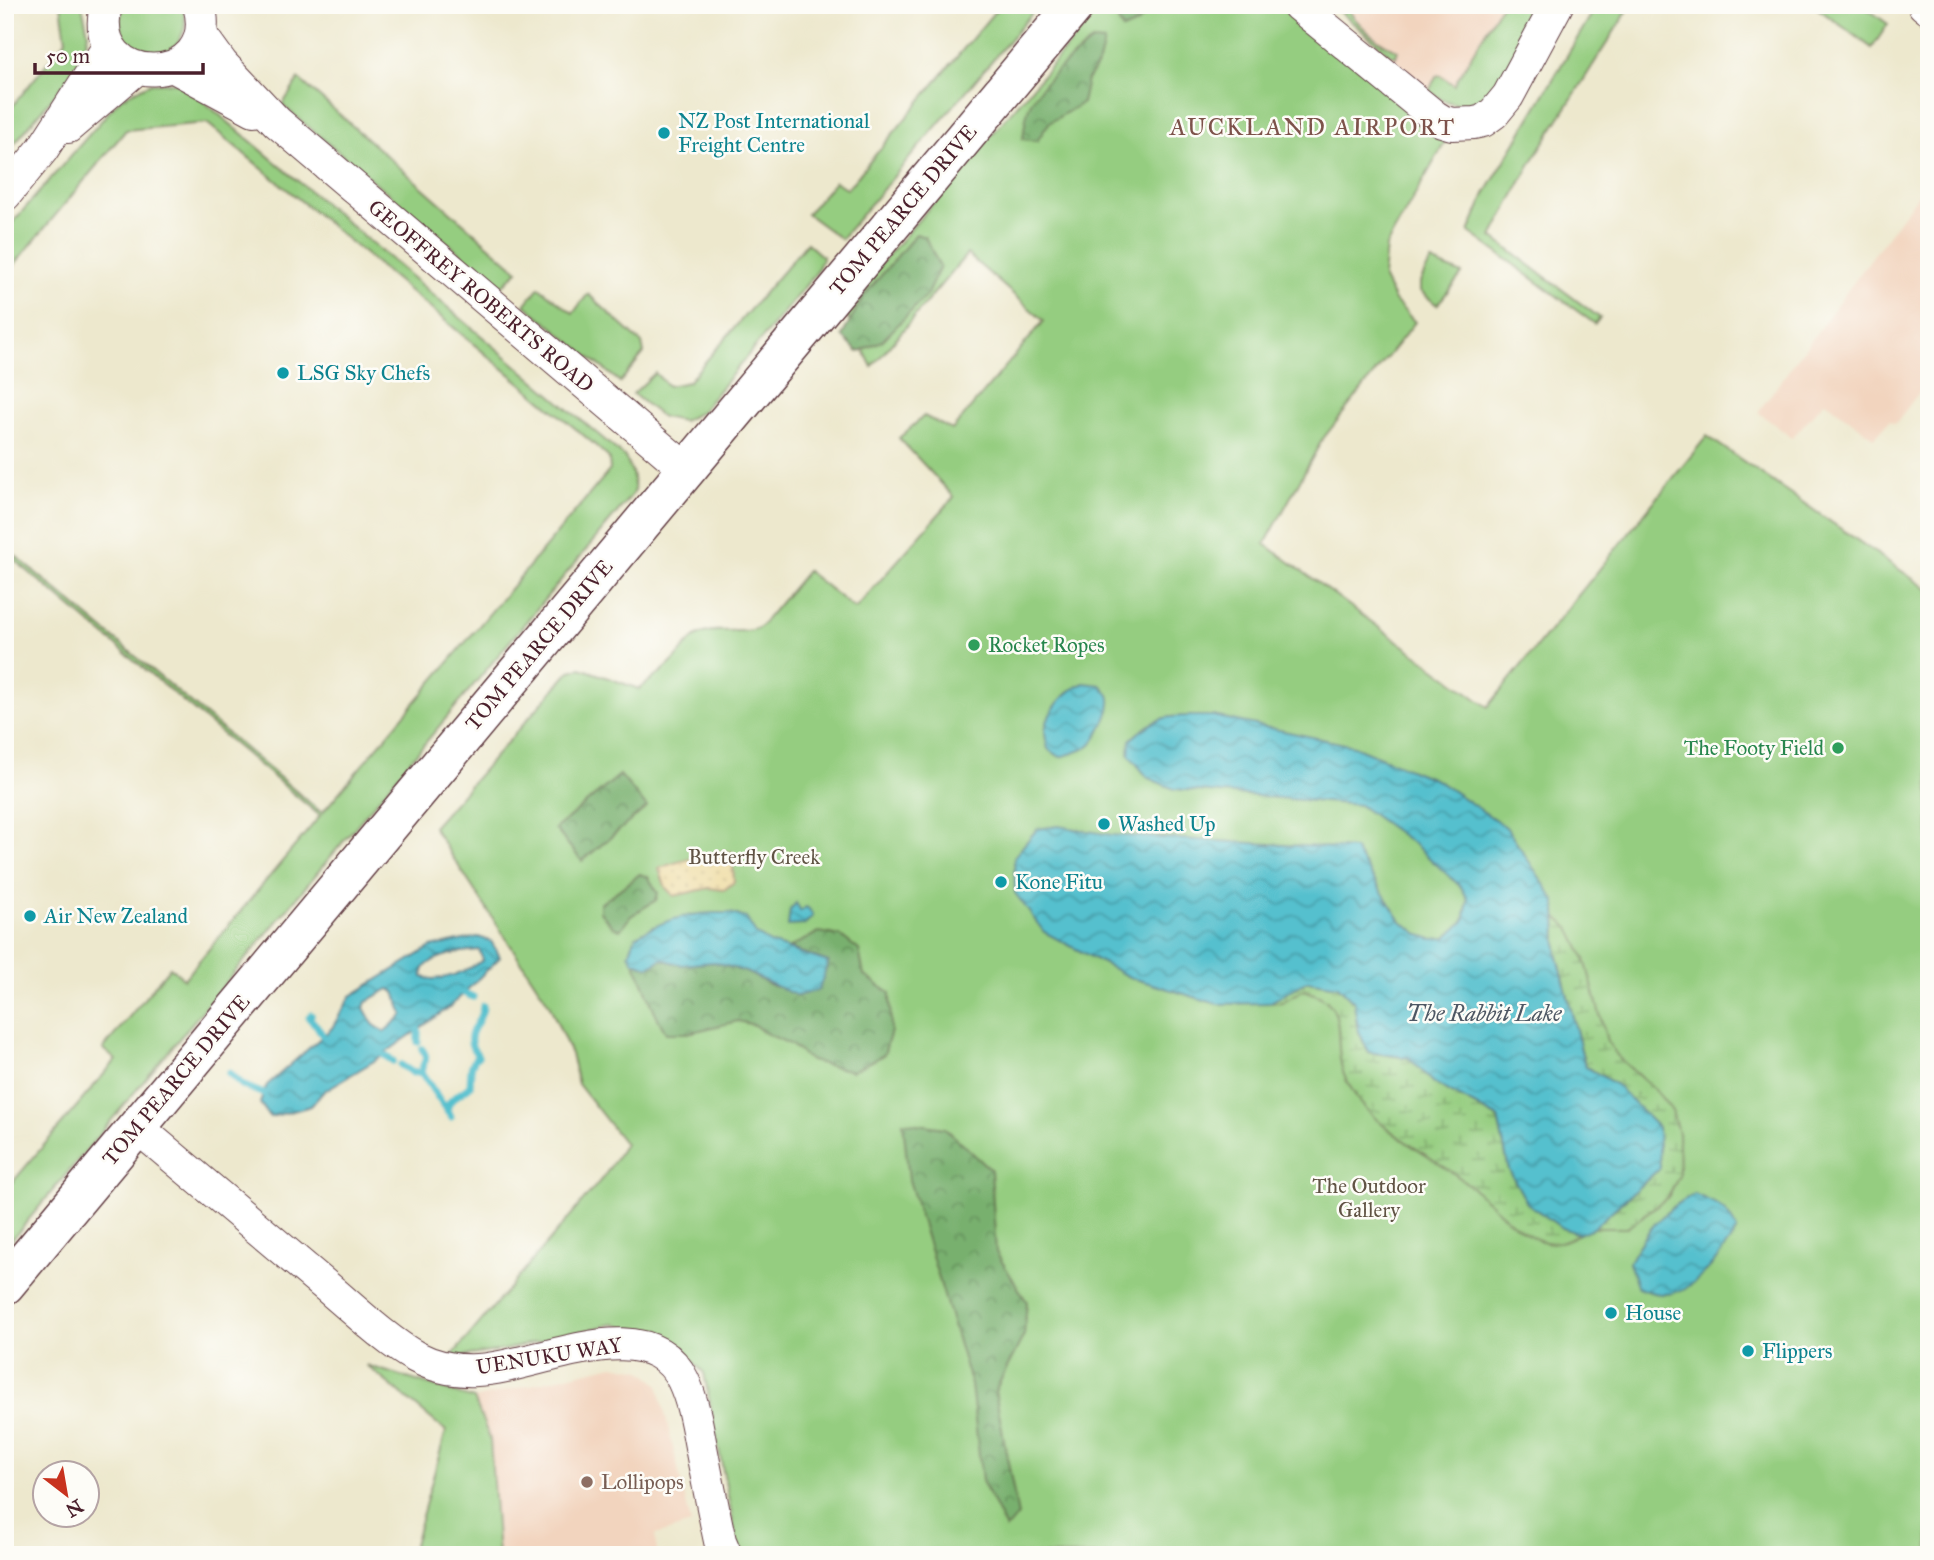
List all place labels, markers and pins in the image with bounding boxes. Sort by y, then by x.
place label: NZ Post International Freight Centre [678,108,870,158]
marker: NZ Post International Freight Centre [656,125,672,141]
place label: LSG Sky Chefs [297,360,430,386]
marker: LSG Sky Chefs [275,365,291,381]
place label: Rocket Ropes [988,632,1105,658]
marker: Rocket Ropes [966,637,982,653]
place label: The Footy Field [1684,735,1824,761]
marker: The Footy Field [1830,740,1846,756]
place label: Washed Up [1118,811,1216,837]
marker: Washed Up [1096,816,1112,832]
place label: Kone Fitu [1015,869,1103,895]
marker: Kone Fitu [993,874,1009,890]
place label: Air New Zealand [43,903,188,929]
marker: Air New Zealand [22,908,38,924]
place label: House [1625,1300,1681,1326]
marker: House [1603,1305,1619,1321]
place label: Flippers [1762,1338,1833,1364]
marker: Flippers [1740,1343,1756,1359]
place label: Lollipops [601,1469,684,1495]
marker: Lollipops [579,1474,595,1490]

